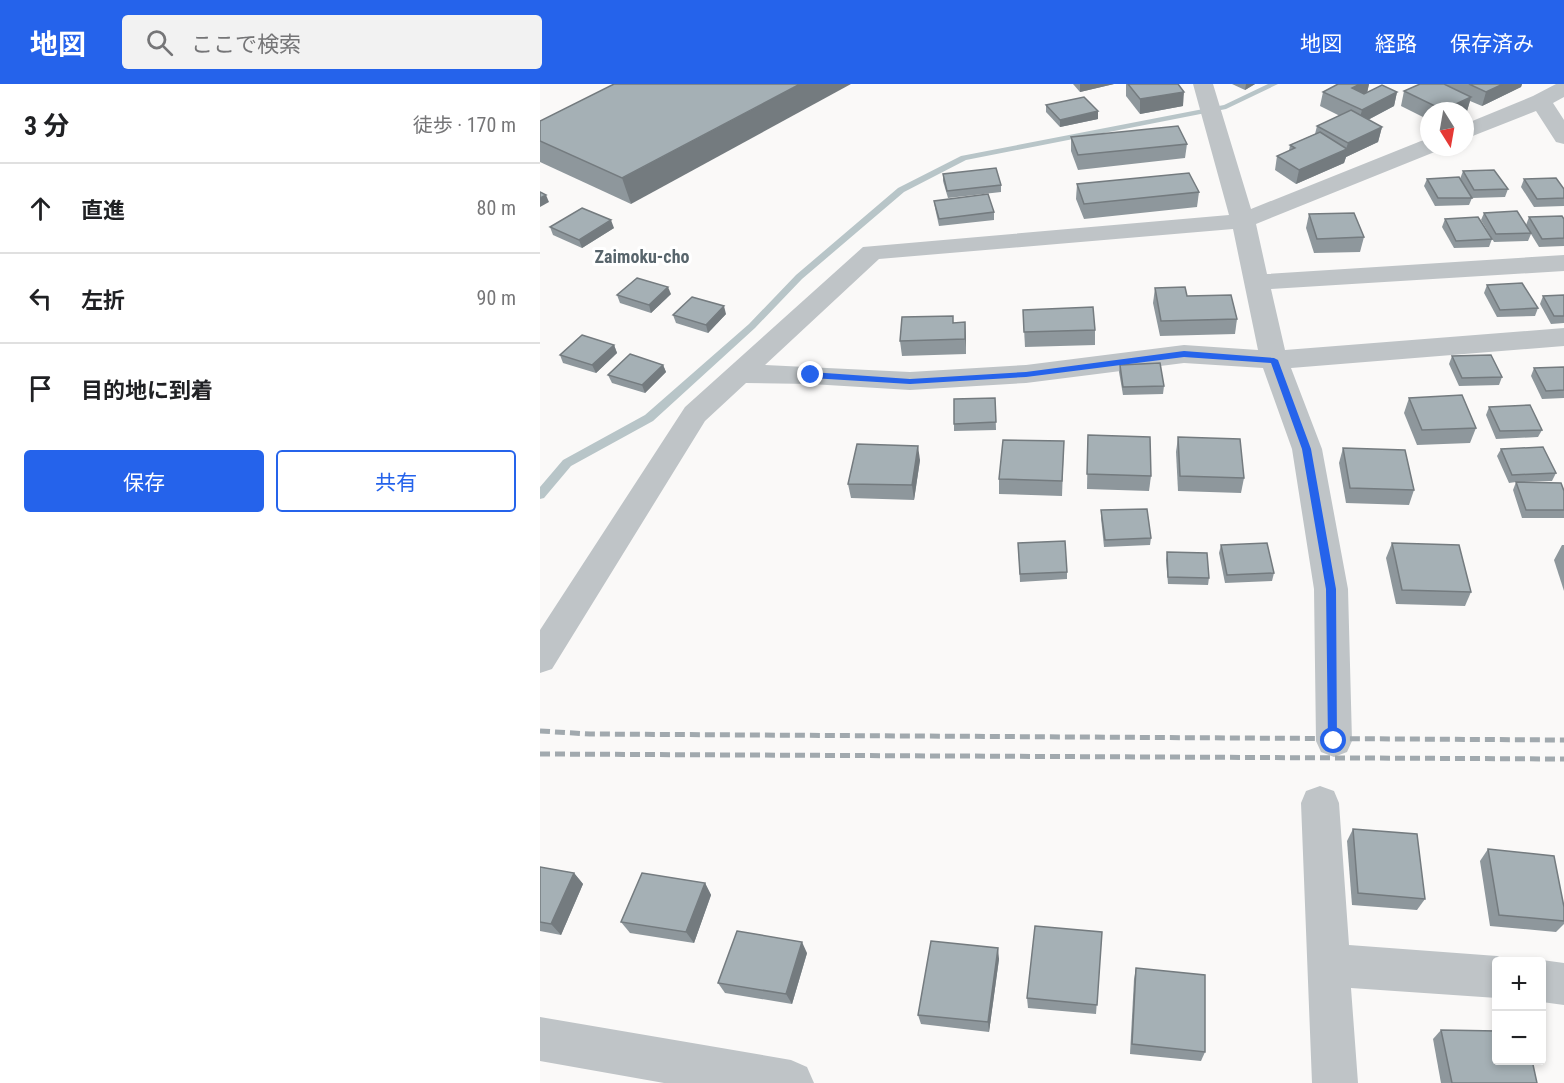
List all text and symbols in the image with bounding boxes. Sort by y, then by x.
search box [122,15,542,69]
icon: search [143,26,176,59]
text: 地図 [30,28,86,61]
text: ここで検索 [191,32,301,57]
text: 地図 [1300,32,1342,56]
text: 経路 [1375,32,1417,56]
text: 保存済み [1450,32,1534,56]
north arrow [1420,102,1474,156]
text: 3 分 [24,111,69,141]
text: 徒歩 · 170 m [413,113,516,137]
icon: ahead [24,192,57,225]
text: 80 m [477,196,516,220]
text: 直進 [81,198,125,223]
district label: Zaimoku-cho [595,246,689,267]
icon: left [24,282,57,315]
text: 90 m [477,286,516,310]
text: 左折 [81,288,125,313]
route end [797,361,823,387]
icon: arrive [24,372,57,405]
text: 目的地に到着 [81,378,213,403]
button: 保存 [24,450,264,512]
button: 共有 [276,450,516,512]
route start [1320,727,1346,753]
map controls [1492,957,1546,1065]
button: + [1492,957,1546,1011]
button: − [1492,1011,1546,1065]

